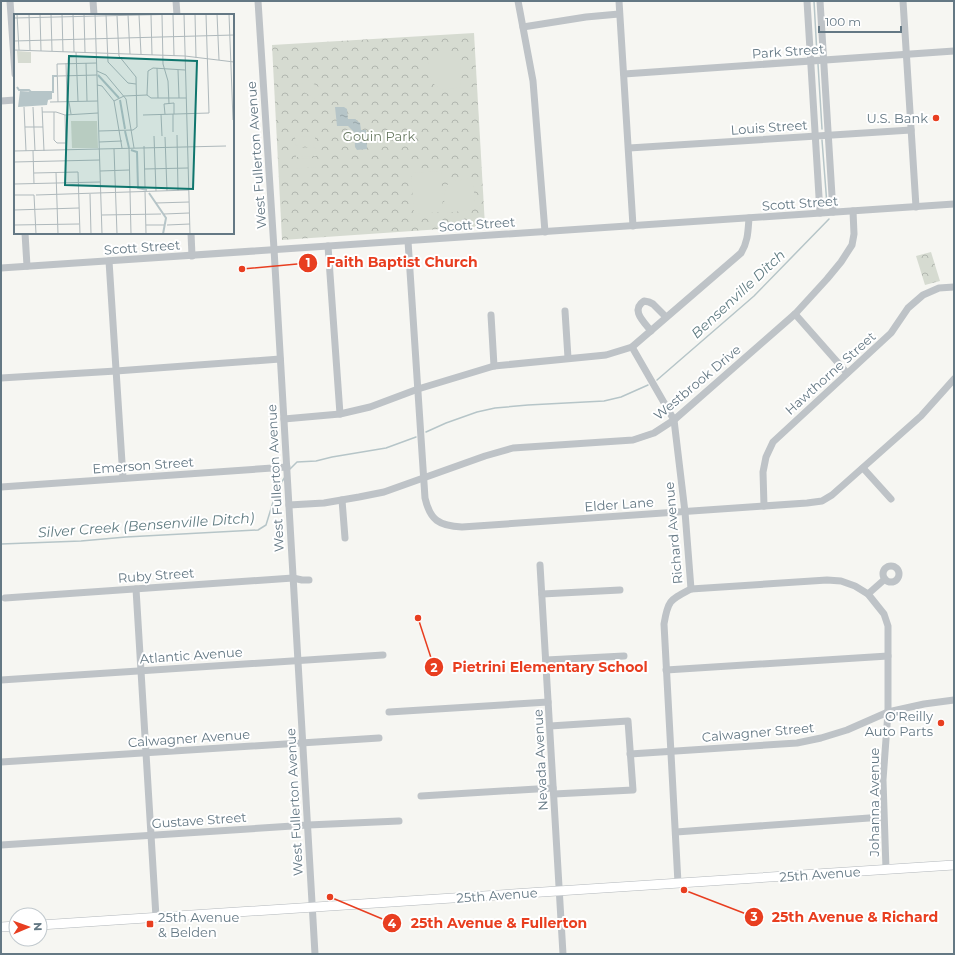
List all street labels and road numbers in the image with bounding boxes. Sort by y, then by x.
street label: Park Street [751,40,825,62]
street label: West Fullerton Avenue [243,80,269,229]
street label: Louis Street [730,116,808,138]
street label: Scott Street [761,192,839,214]
street label: Scott Street [438,213,516,235]
street label: Scott Street [103,236,181,258]
street label: Hawthorne Street [781,328,879,418]
street label: Westbrook Drive [650,341,744,423]
street label: West Fullerton Avenue [263,404,287,552]
street label: Emerson Street [92,453,194,477]
street label: Richard Avenue [661,481,685,585]
street label: Elder Lane [584,494,654,514]
street label: Ruby Street [117,564,195,586]
street label: Atlantic Avenue [139,643,243,667]
street label: Nevada Avenue [529,709,551,811]
street label: Calwagner Street [701,719,815,745]
street label: Calwagner Avenue [127,726,251,750]
street label: West Fullerton Avenue [282,728,306,876]
street label: Johanna Avenue [866,747,882,857]
street label: Gustave Street [151,809,247,831]
street label: 25th Avenue [779,863,861,885]
street label: 25th Avenue [456,884,538,906]

